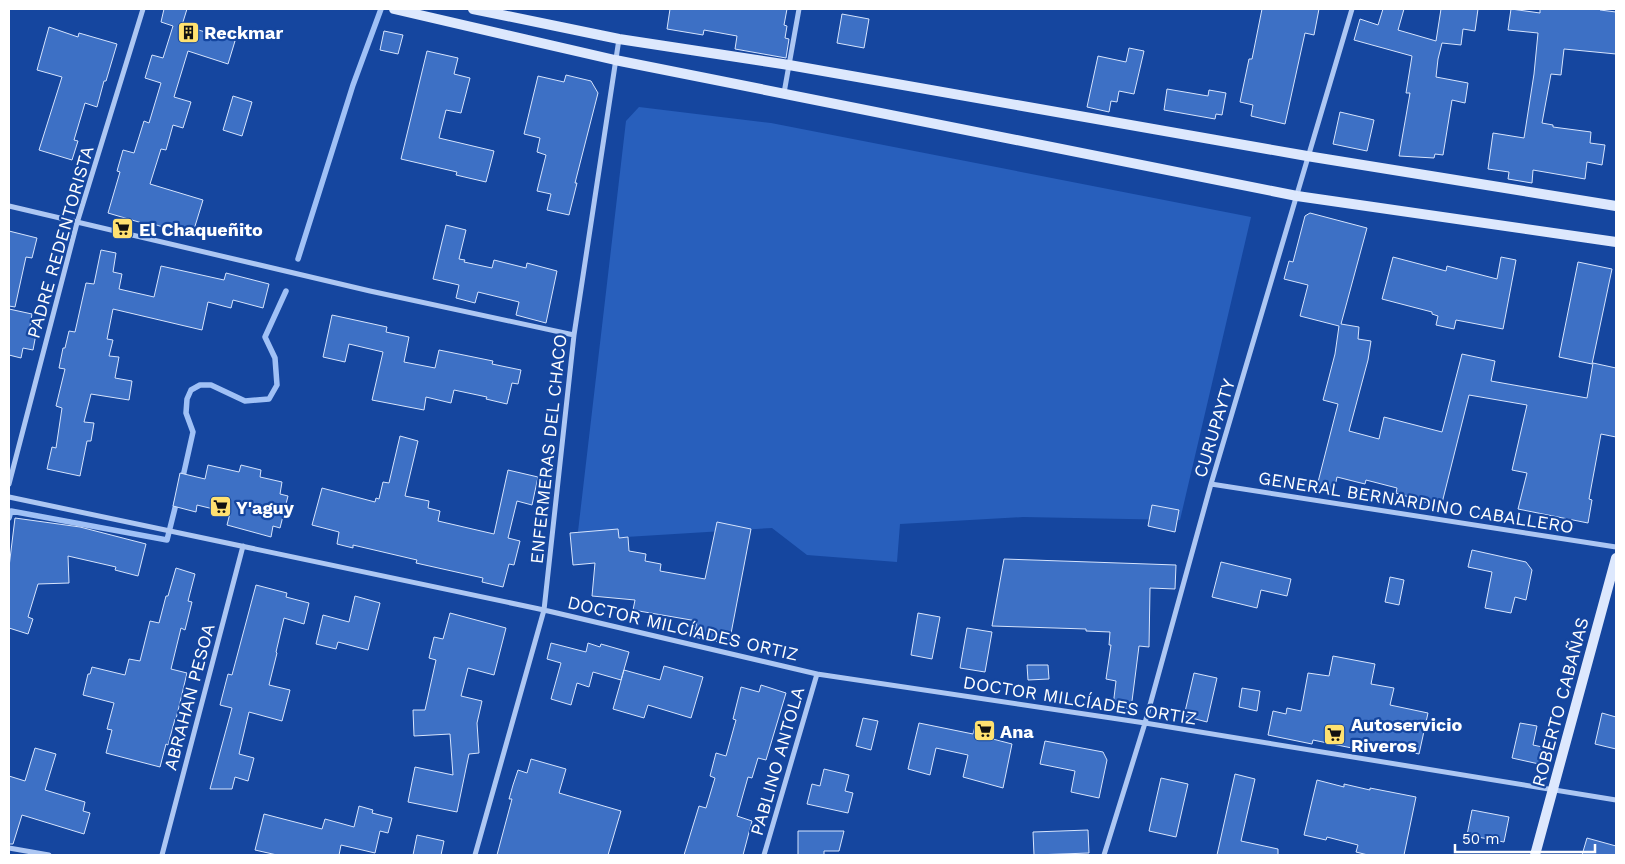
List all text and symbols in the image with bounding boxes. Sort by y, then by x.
building icon: Reckmar [176,20,200,44]
place label: Reckmar [204,22,283,43]
street label: PADRE REDENTORISTA [22,143,98,341]
supermarket icon: El Chaqueñito [111,217,135,241]
place label: El Chaqueñito [139,219,263,240]
street label: ENFERMERAS DEL CHACO [525,333,571,565]
street label: CURUPAYTY [1189,375,1239,480]
street label: GENERAL BERNARDINO CABALLERO [1257,467,1575,537]
supermarket icon: Y'aguy [208,495,232,519]
place label: Y'aguy [236,497,295,518]
street label: DOCTOR MILCÍADES ORTIZ [566,591,800,665]
street label: ROBERTO CABAÑAS [1527,615,1593,789]
street label: ABRAHAN PESOA [159,621,219,773]
street label: DOCTOR MILCÍADES ORTIZ [962,671,1198,729]
street label: PABLINO ANTOLA [746,684,808,838]
place label: Autoservicio Riveros [1351,714,1462,756]
supermarket icon: Ana [972,719,996,743]
place label: Ana [1000,721,1034,742]
supermarket icon: Autoservicio Riveros [1323,722,1347,746]
scale bar [1455,822,1595,854]
text: 50 m [1462,830,1499,848]

